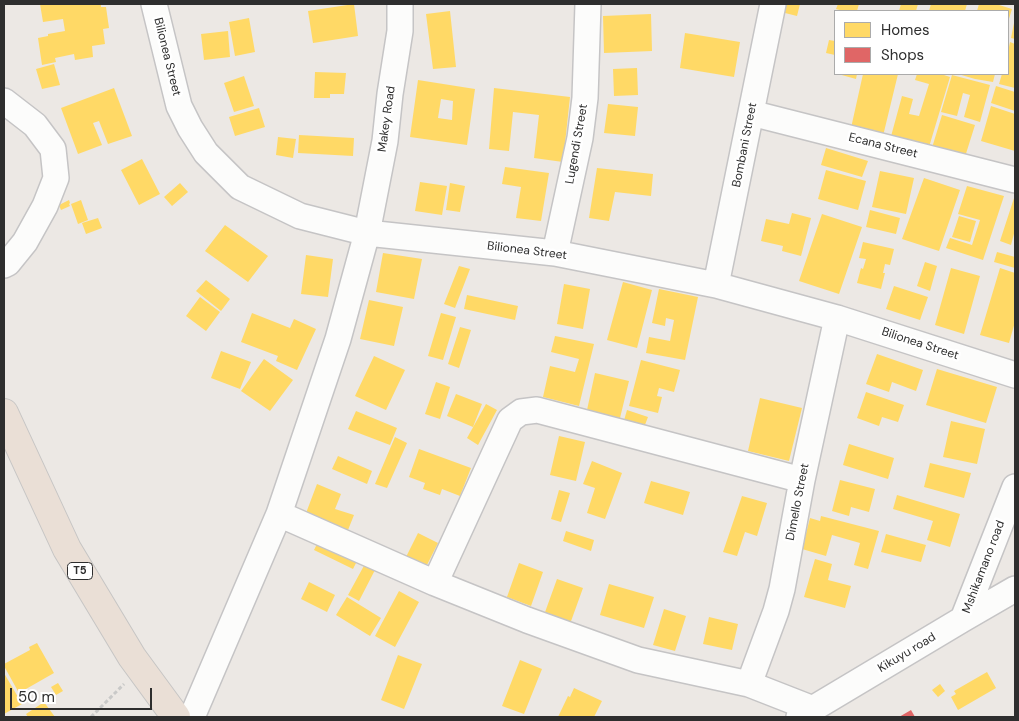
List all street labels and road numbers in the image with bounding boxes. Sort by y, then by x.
street label: Bilionea Street [150,16,184,98]
street label: Makey Road [375,85,399,153]
street label: Bombani Street [730,101,760,189]
street label: Lugendi Street [563,103,591,185]
street label: Ecana Street [847,130,919,162]
street label: Bilionea Street [486,239,568,263]
street label: Bilionea Street [880,325,960,363]
street label: Dimello Street [783,462,813,542]
street label: Mshikamano road [960,519,1008,615]
road number: T5 [68,562,92,580]
street label: Kikuyu road [875,630,939,676]

